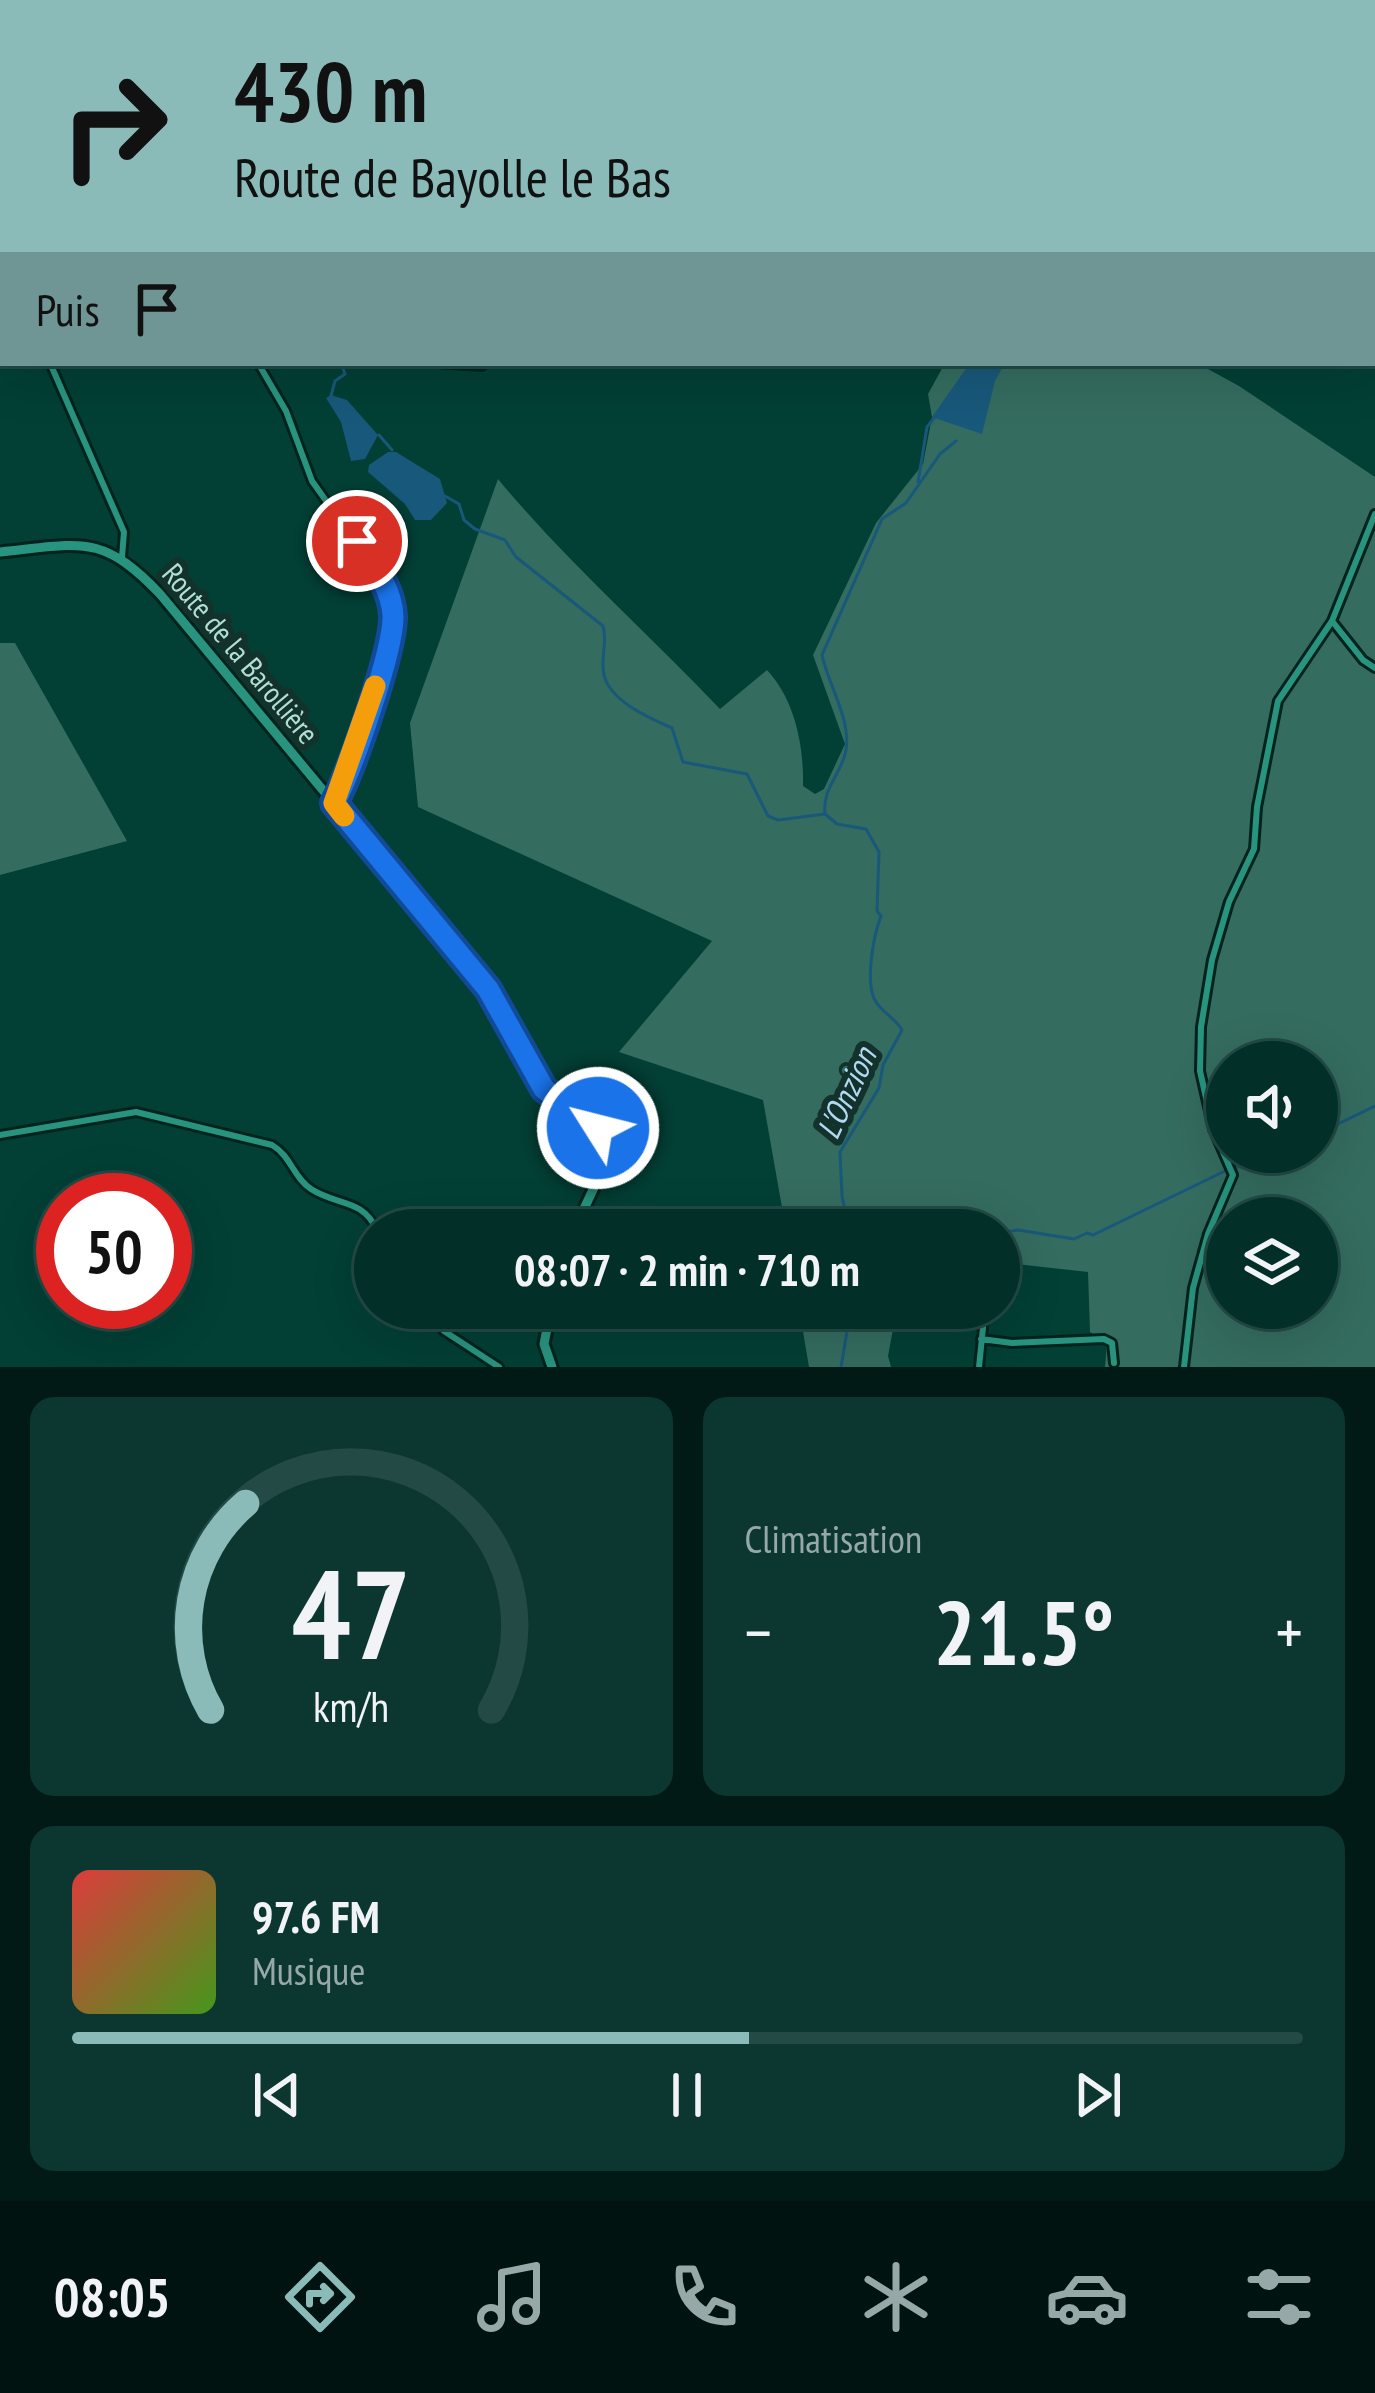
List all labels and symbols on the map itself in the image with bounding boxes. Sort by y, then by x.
pin [306,490,408,592]
street label: Route de la Barollière [154,555,328,751]
water label: L'Onzion [806,1039,886,1145]
position arrow [535,1065,661,1191]
speed limit sign: 50 [36,1173,192,1329]

